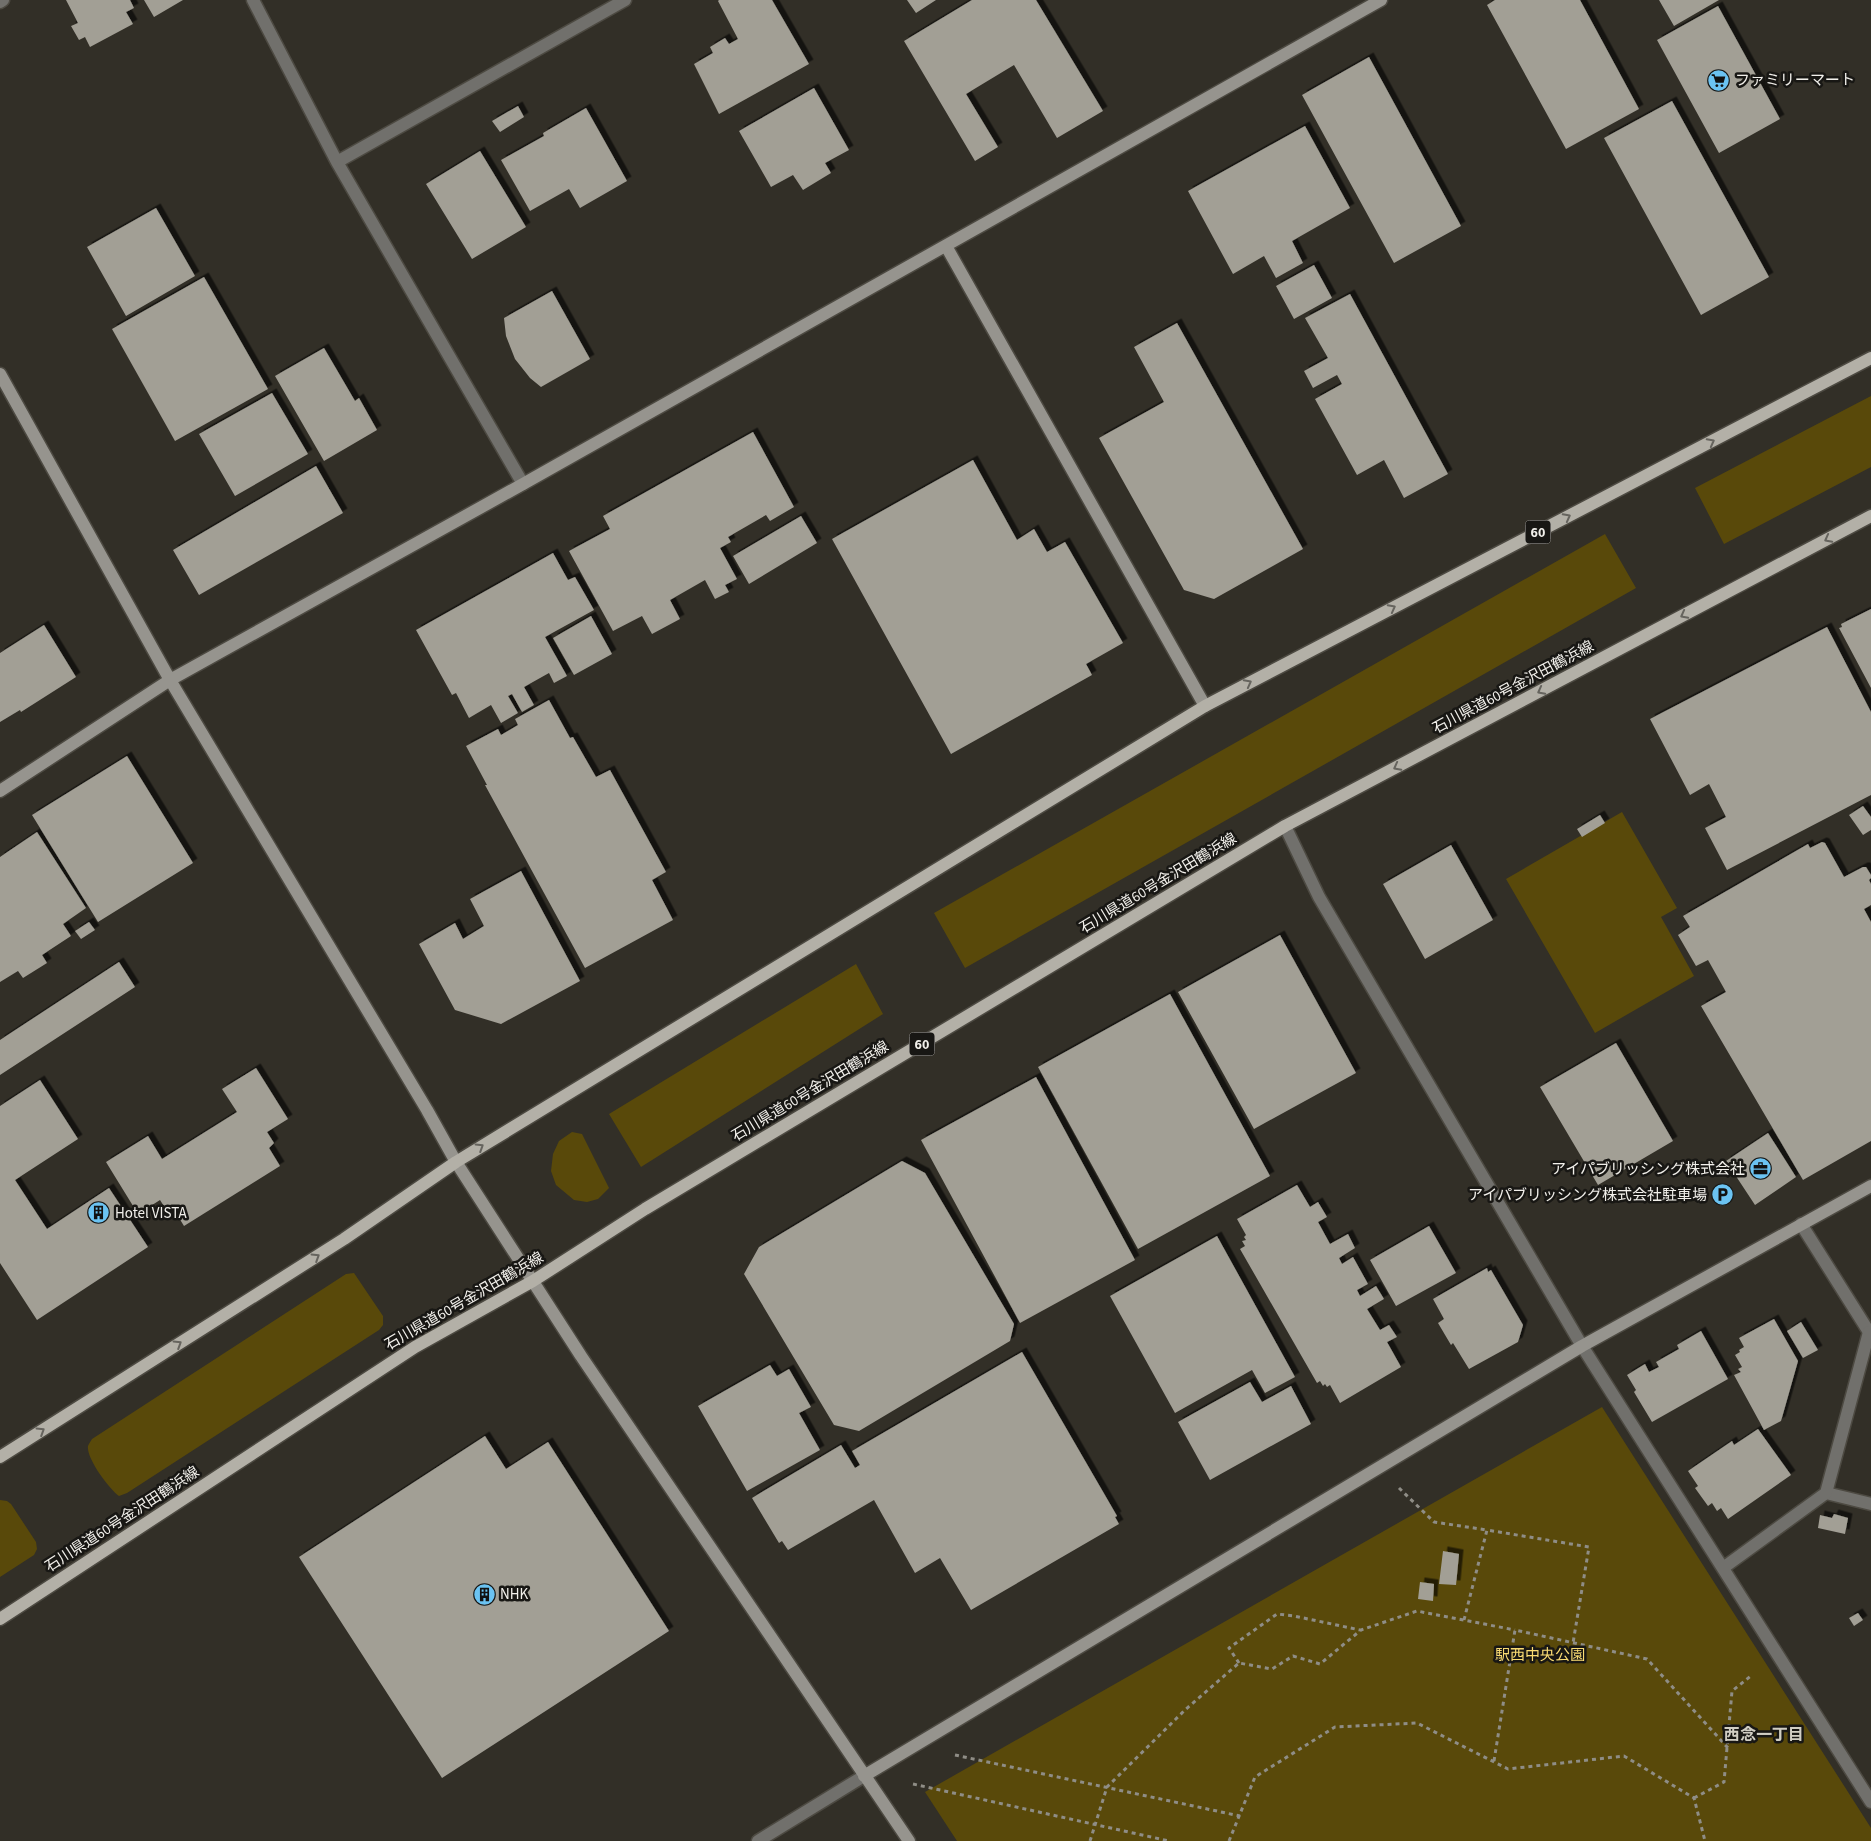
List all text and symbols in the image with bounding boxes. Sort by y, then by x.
supermarket icon: ファミリーマート [1707,68,1731,92]
place label: ファミリーマート [1735,70,1855,91]
one-way arrow [1706,438,1715,448]
one-way arrow [1562,513,1571,523]
road number: 60 [1526,520,1550,544]
one-way arrow [1824,533,1833,543]
one-way arrow [1387,604,1396,614]
one-way arrow [1681,609,1690,619]
street label: 石川県道60号金沢田鶴浜線 [1429,636,1598,739]
one-way arrow [1243,679,1252,689]
one-way arrow [1537,685,1546,695]
one-way arrow [1393,761,1402,771]
street label: 石川県道60号金沢田鶴浜線 [1076,828,1241,939]
road number: 60 [910,1032,934,1056]
street label: 石川県道60号金沢田鶴浜線 [728,1036,893,1147]
one-way arrow [475,1144,484,1154]
office icon: アイパブリッシング株式会社 [1749,1157,1773,1181]
place label: アイパブリッシング株式会社 [1551,1159,1745,1180]
parking icon: アイパブリッシング株式会社駐車場 [1711,1183,1735,1207]
place label: アイパブリッシング株式会社駐車場 [1468,1185,1707,1206]
building icon: Hotel VISTA [87,1201,111,1225]
place label: Hotel VISTA [115,1203,188,1224]
street label: 石川県道60号金沢田鶴浜線 [381,1247,547,1356]
one-way arrow [310,1254,319,1263]
one-way arrow [173,1341,182,1350]
one-way arrow [36,1428,45,1437]
street label: 石川県道60号金沢田鶴浜線 [41,1462,203,1577]
building icon: NHK [472,1582,496,1606]
place label: NHK [500,1584,528,1605]
park label: 駅西中央公園 [1495,1645,1585,1666]
district label: 西念一丁目 [1724,1724,1804,1746]

